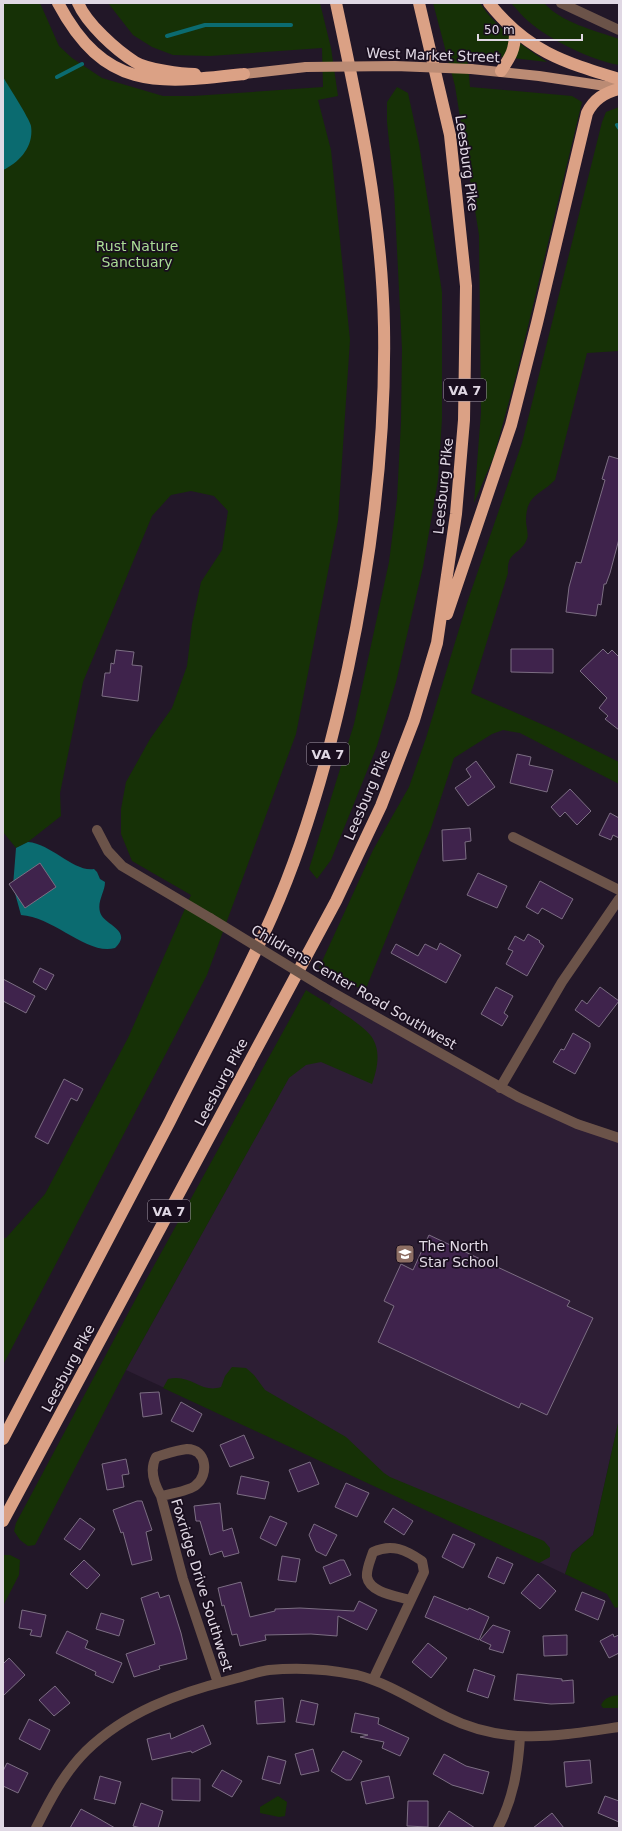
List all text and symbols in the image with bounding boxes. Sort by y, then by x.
scale bar [478,16,582,42]
text: 50 m [484,23,515,37]
street label: West Market Street [366,45,501,65]
street label: Leesburg Pike [452,114,482,212]
park label: Rust Nature Sanctuary [96,238,178,270]
road number: VA 7 [444,379,486,401]
street label: Leesburg Pike [430,437,456,535]
road number: VA 7 [307,743,349,765]
street label: Leesburg Pike [341,747,393,843]
street label: Childrens Center Road Southwest [248,921,460,1053]
street label: Leesburg Pike [191,1035,251,1129]
road number: VA 7 [148,1200,190,1222]
place label: The North Star School [418,1238,499,1270]
school or university icon: The North Star School [394,1243,416,1265]
street label: Leesburg Pike [38,1321,98,1415]
street label: Foxridge Drive Southwest [168,1497,236,1674]

